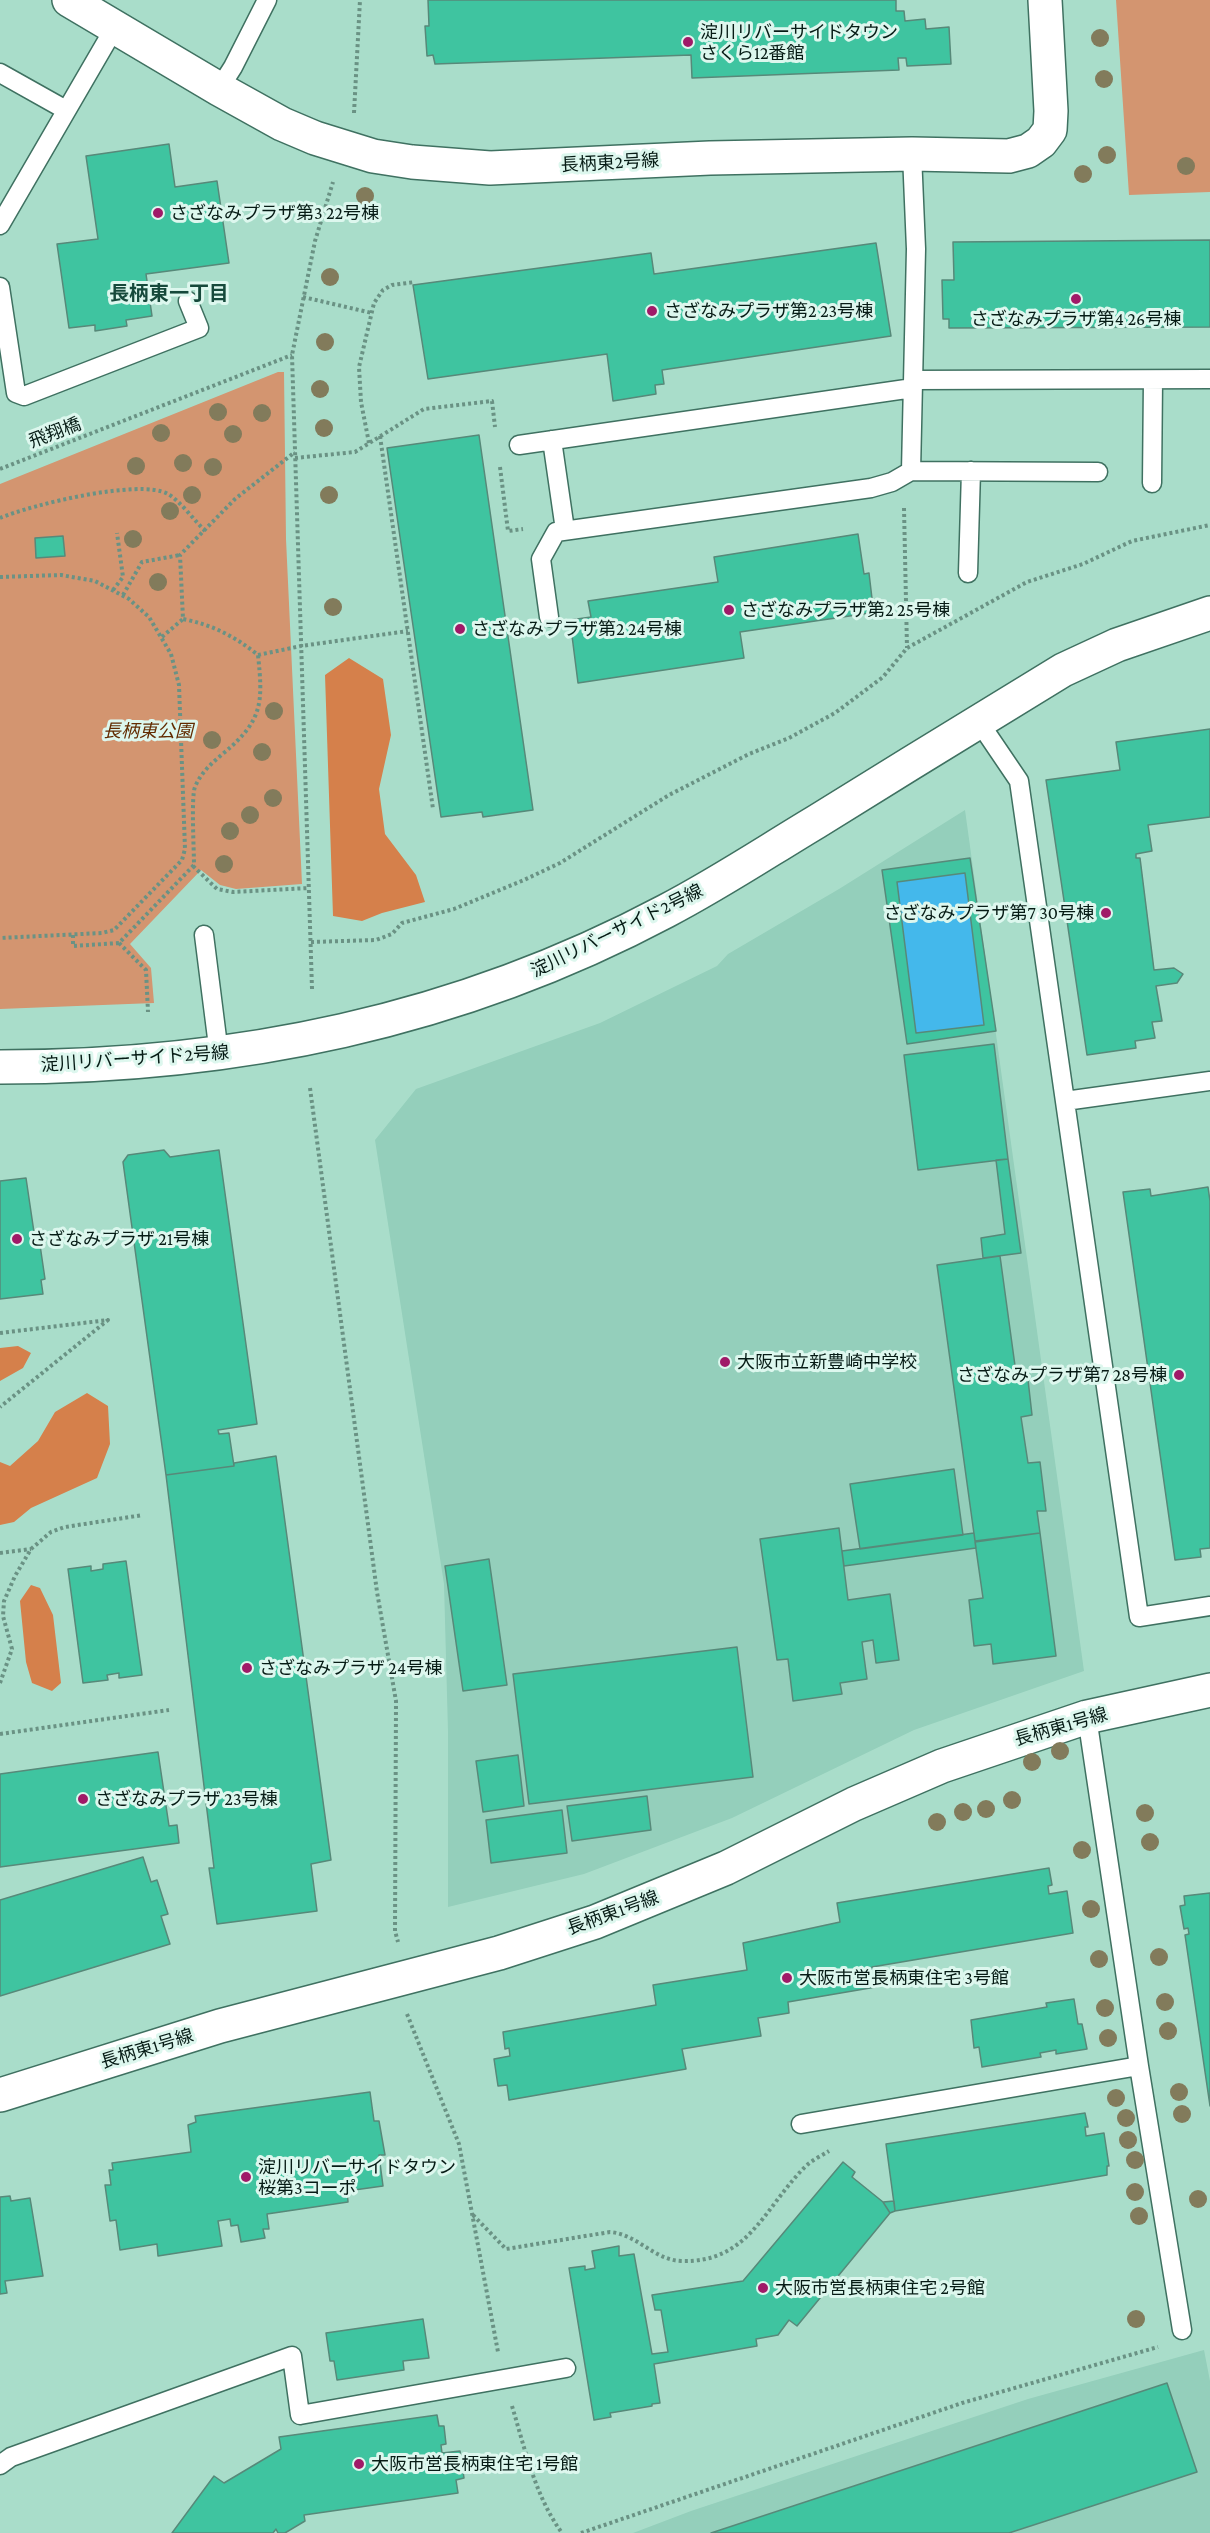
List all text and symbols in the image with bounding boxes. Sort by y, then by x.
place label: 淀川リバーサイドタウン さくら12番館 [700,21,898,63]
marker: 淀川リバーサイドタウン さくら12番館 [681,35,695,49]
street label: 長柄東2号線 [560,150,660,176]
place label: さざなみプラザ第3 22号棟 [170,202,379,224]
marker: さざなみプラザ第3 22号棟 [151,206,165,220]
district label: 長柄東一丁目 [109,282,229,306]
marker: さざなみプラザ第4 26号棟 [1069,292,1083,306]
place label: さざなみプラザ第2 23号棟 [664,300,873,322]
marker: さざなみプラザ第2 23号棟 [645,304,659,318]
place label: さざなみプラザ第4 26号棟 [971,308,1181,330]
street label: 飛翔橋 [26,413,84,453]
place label: さざなみプラザ第2 25号棟 [741,599,950,621]
marker: さざなみプラザ第2 25号棟 [722,603,736,617]
place label: さざなみプラザ第2 24号棟 [472,618,682,640]
marker: さざなみプラザ第2 24号棟 [453,622,467,636]
park label: 長柄東公園 [103,720,193,742]
street label: 淀川リバーサイド2号線 [528,880,706,982]
place label: さざなみプラザ第7 30号棟 [884,902,1094,924]
marker: さざなみプラザ第7 30号棟 [1099,906,1113,920]
street label: 淀川リバーサイド2号線 [40,1042,230,1076]
place label: さざなみプラザ 21号棟 [29,1228,209,1250]
marker: さざなみプラザ 21号棟 [10,1232,24,1246]
place label: 大阪市立新豊崎中学校 [737,1351,917,1373]
marker: 大阪市立新豊崎中学校 [718,1355,732,1369]
place label: さざなみプラザ第7 28号棟 [957,1364,1167,1386]
marker: さざなみプラザ第7 28号棟 [1172,1368,1186,1382]
place label: さざなみプラザ 24号棟 [259,1657,442,1679]
marker: さざなみプラザ 24号棟 [240,1661,254,1675]
street label: 長柄東1号線 [1012,1703,1110,1751]
place label: さざなみプラザ 23号棟 [95,1788,277,1810]
marker: さざなみプラザ 23号棟 [76,1792,90,1806]
street label: 長柄東1号線 [564,1886,662,1940]
place label: 大阪市営長柄東住宅 3号館 [799,1967,1009,1989]
marker: 大阪市営長柄東住宅 3号館 [780,1971,794,1985]
street label: 長柄東1号線 [98,2025,196,2073]
place label: 淀川リバーサイドタウン 桜第3コーポ [258,2156,456,2198]
marker: 淀川リバーサイドタウン 桜第3コーポ [239,2170,253,2184]
place label: 大阪市営長柄東住宅 2号館 [775,2277,985,2299]
marker: 大阪市営長柄東住宅 2号館 [756,2281,770,2295]
place label: 大阪市営長柄東住宅 1号館 [371,2453,578,2475]
marker: 大阪市営長柄東住宅 1号館 [352,2457,366,2471]

